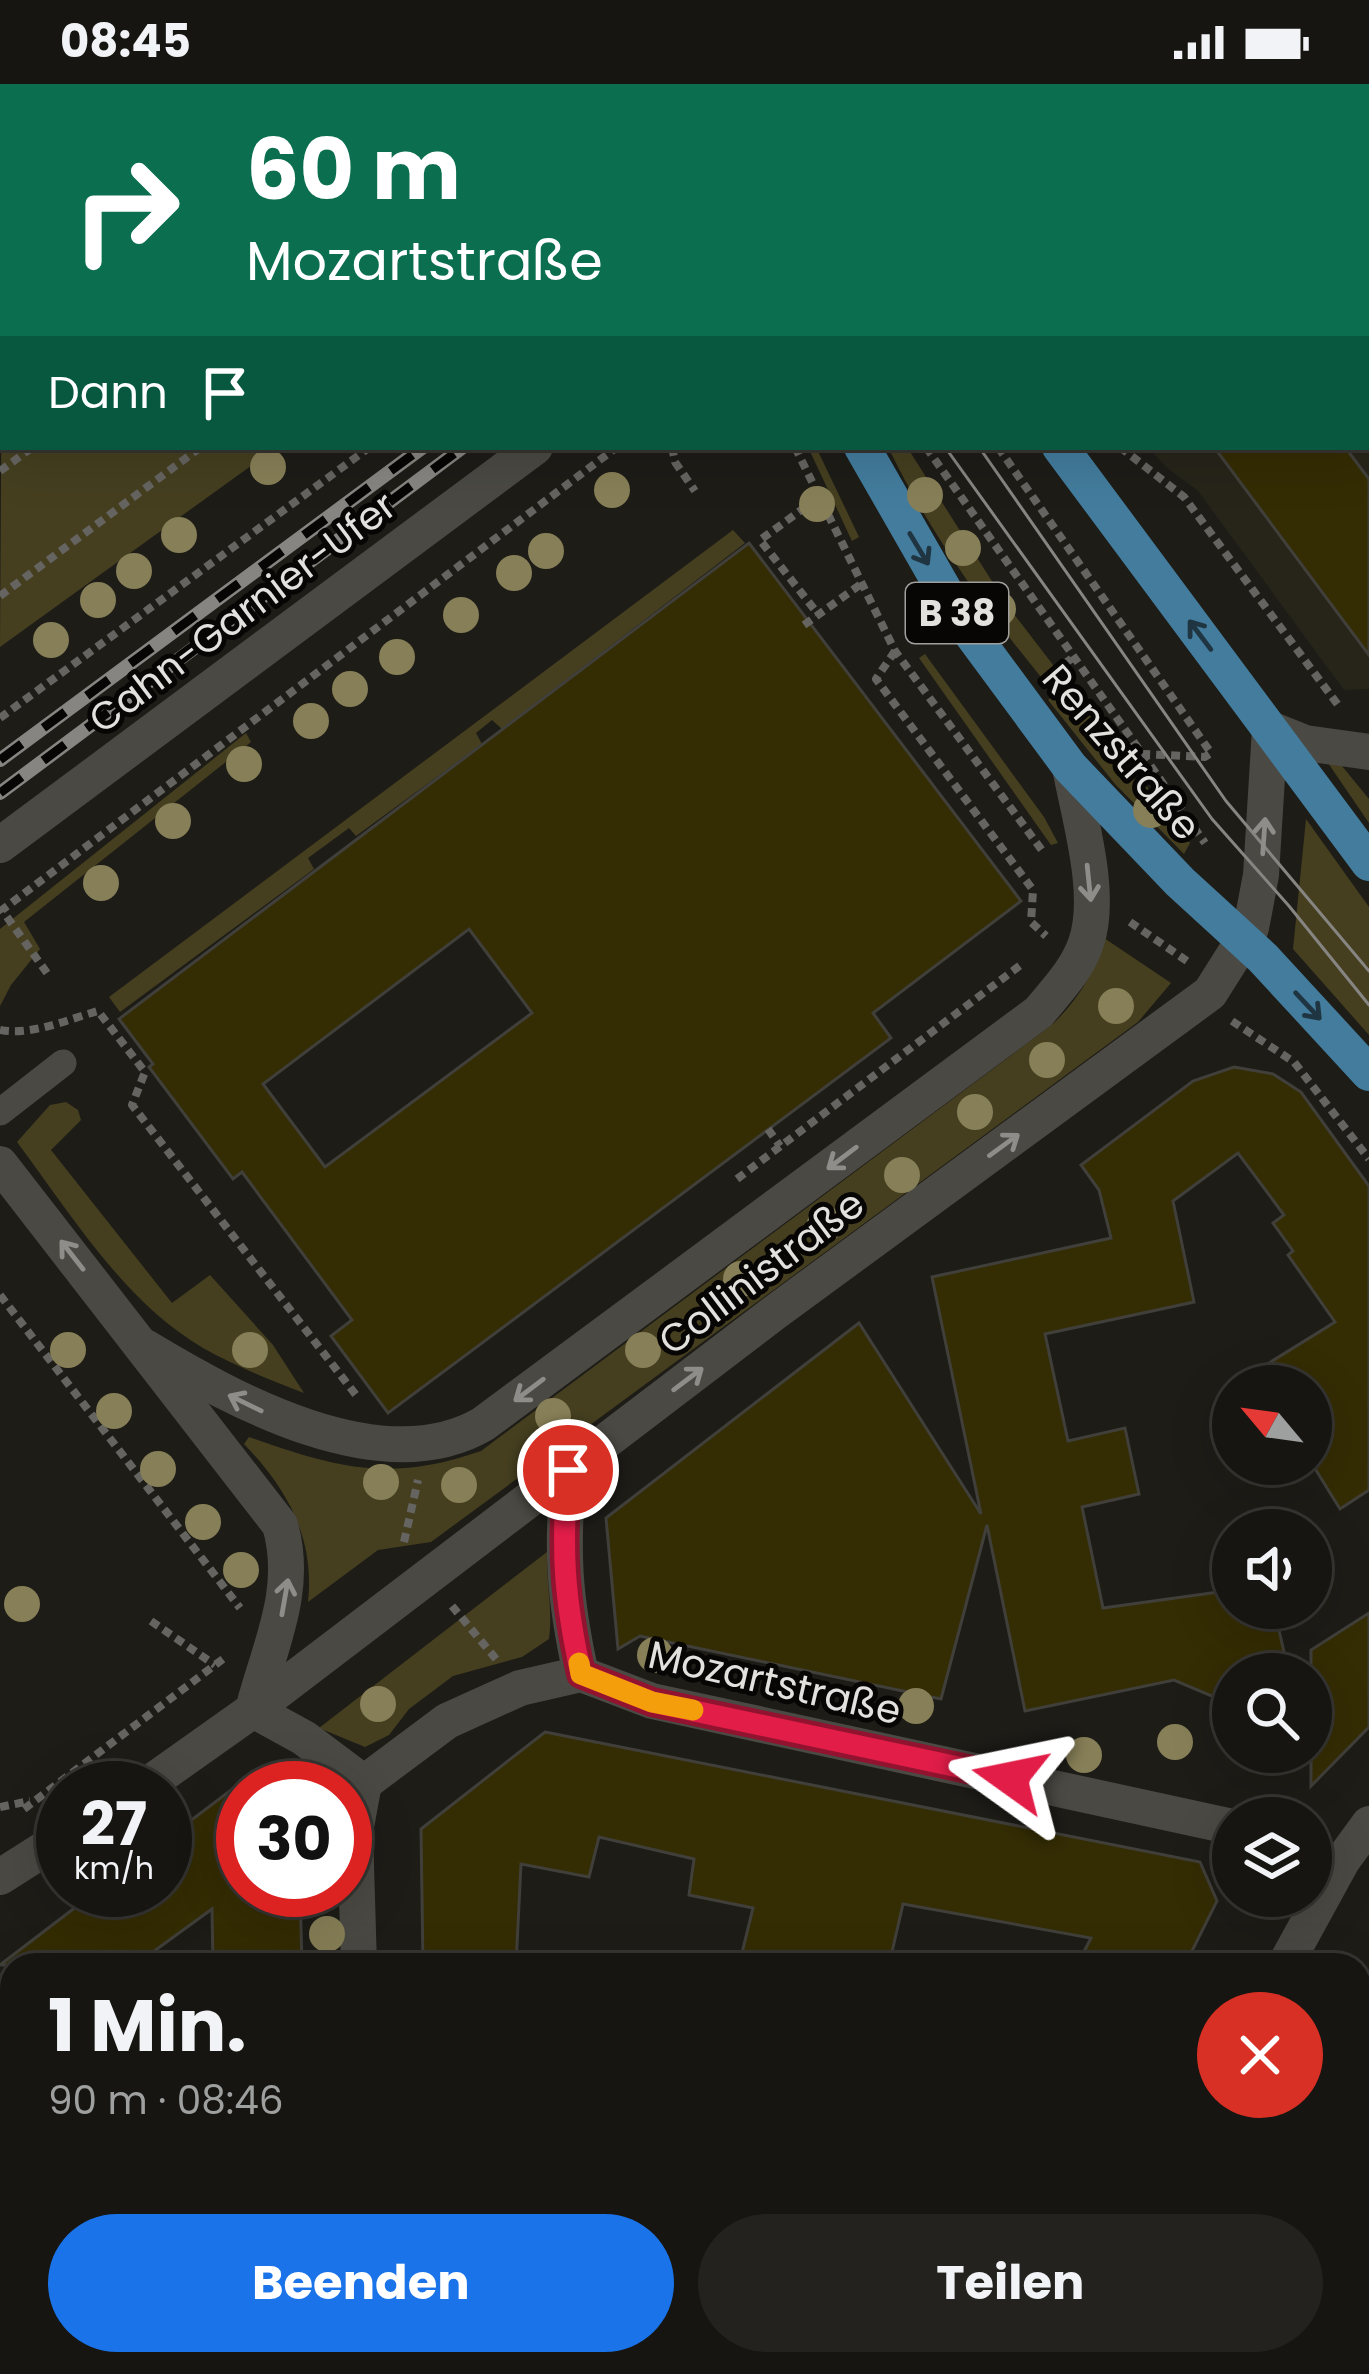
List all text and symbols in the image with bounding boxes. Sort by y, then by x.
text: 08:45 [60,10,191,73]
text: 60 m [246,111,461,228]
icon: right [48,132,204,288]
text: Mozartstraße [246,223,603,299]
icon: arrive [192,360,258,426]
text: Dann [48,361,168,424]
street label: Cahn-Garnier-Ufer [77,479,407,746]
one-way arrow [907,531,931,565]
road number: B 38 [906,583,1008,643]
one-way arrow [1187,619,1213,652]
street label: Renzstraße [1030,652,1213,852]
one-way arrow [1252,817,1275,856]
one-way arrow [1078,862,1101,901]
one-way arrow [1294,991,1322,1020]
one-way arrow [987,1132,1020,1158]
one-way arrow [826,1144,859,1170]
street label: Collinistraße [647,1177,876,1368]
one-way arrow [59,1240,86,1272]
north arrow [1212,1365,1332,1485]
map controls [1212,1365,1332,1917]
one-way arrow [672,1366,704,1392]
one-way arrow [513,1376,546,1402]
one-way arrow [228,1391,264,1413]
pin [517,1419,619,1521]
icon: arrive [535,1437,601,1503]
button: sound [1212,1509,1332,1629]
one-way arrow [275,1579,297,1618]
street label: Mozartstraße [643,1627,907,1738]
button: search [1212,1653,1332,1773]
position arrow [947,1715,1073,1841]
speed limit sign: 30 [216,1761,372,1917]
text: 27 [81,1782,147,1866]
button: layers [1212,1797,1332,1917]
text: km/h [74,1847,154,1890]
text: 1 Min. [48,1975,247,2076]
button: close [1197,1992,1323,2118]
text: 90 m · 08:46 [48,2073,283,2128]
button: Beenden [48,2214,674,2352]
button: Teilen [698,2214,1323,2352]

